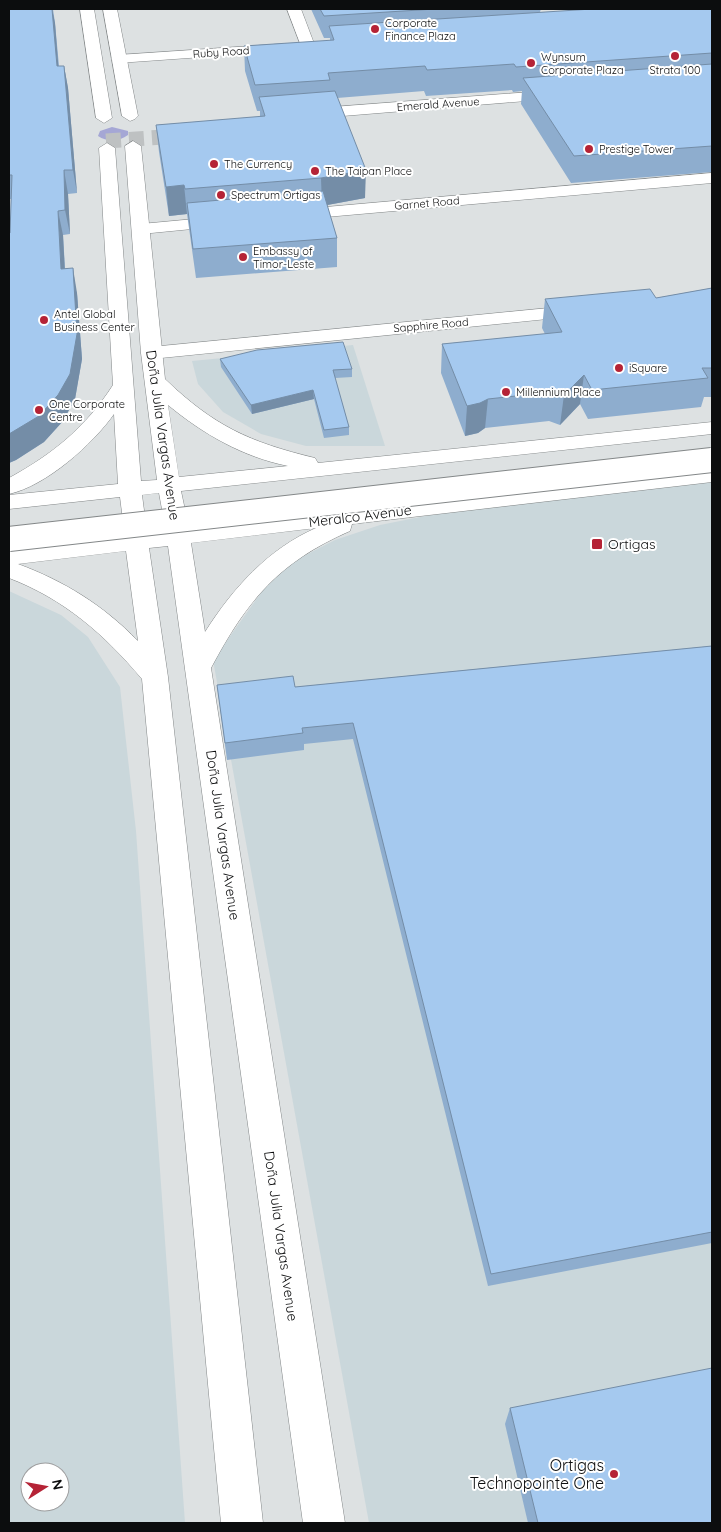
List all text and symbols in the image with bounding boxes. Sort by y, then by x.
place label: Corporate Finance Plaza [385,16,456,43]
marker: Corporate Finance Plaza [369,23,381,35]
street label: Ruby Road [192,43,250,61]
place label: Wynsum Corporate Plaza [541,50,624,77]
marker: Strata 100 [669,50,681,62]
marker: Wynsum Corporate Plaza [525,57,537,69]
place label: Strata 100 [649,63,701,77]
street label: Emerald Avenue [396,94,480,114]
place label: Prestige Tower [599,142,674,156]
marker: Prestige Tower [583,143,595,155]
place label: The Currency [224,157,292,171]
marker: The Currency [208,158,220,170]
place label: The Taipan Place [325,164,412,178]
marker: The Taipan Place [309,165,321,177]
place label: Spectrum Ortigas [231,188,320,202]
marker: Spectrum Ortigas [215,189,227,201]
street label: Garnet Road [394,193,460,213]
place label: Embassy of Timor-Leste [253,244,314,271]
marker: Embassy of Timor-Leste [237,251,249,263]
place label: Antel Global Business Center [54,307,135,334]
marker: Antel Global Business Center [38,314,50,326]
street label: Sapphire Road [393,315,469,335]
street label: Doña Julia Vargas Avenue [142,349,184,521]
place label: iSquare [629,361,667,375]
marker: iSquare [613,362,625,374]
place label: Millennium Place [516,385,601,399]
marker: Millennium Place [500,386,512,398]
place label: One Corporate Centre [49,397,125,424]
marker: One Corporate Centre [33,404,45,416]
street label: Meralco Avenue [307,501,413,531]
place label: Ortigas [608,535,656,553]
marker: Ortigas [590,537,604,551]
street label: Doña Julia Vargas Avenue [202,749,244,921]
street label: Doña Julia Vargas Avenue [260,1150,302,1322]
place label: Ortigas Technopointe One [470,1455,604,1493]
north arrow [20,1462,70,1512]
marker: Ortigas Technopointe One [608,1468,620,1480]
text: N [48,1478,68,1491]

